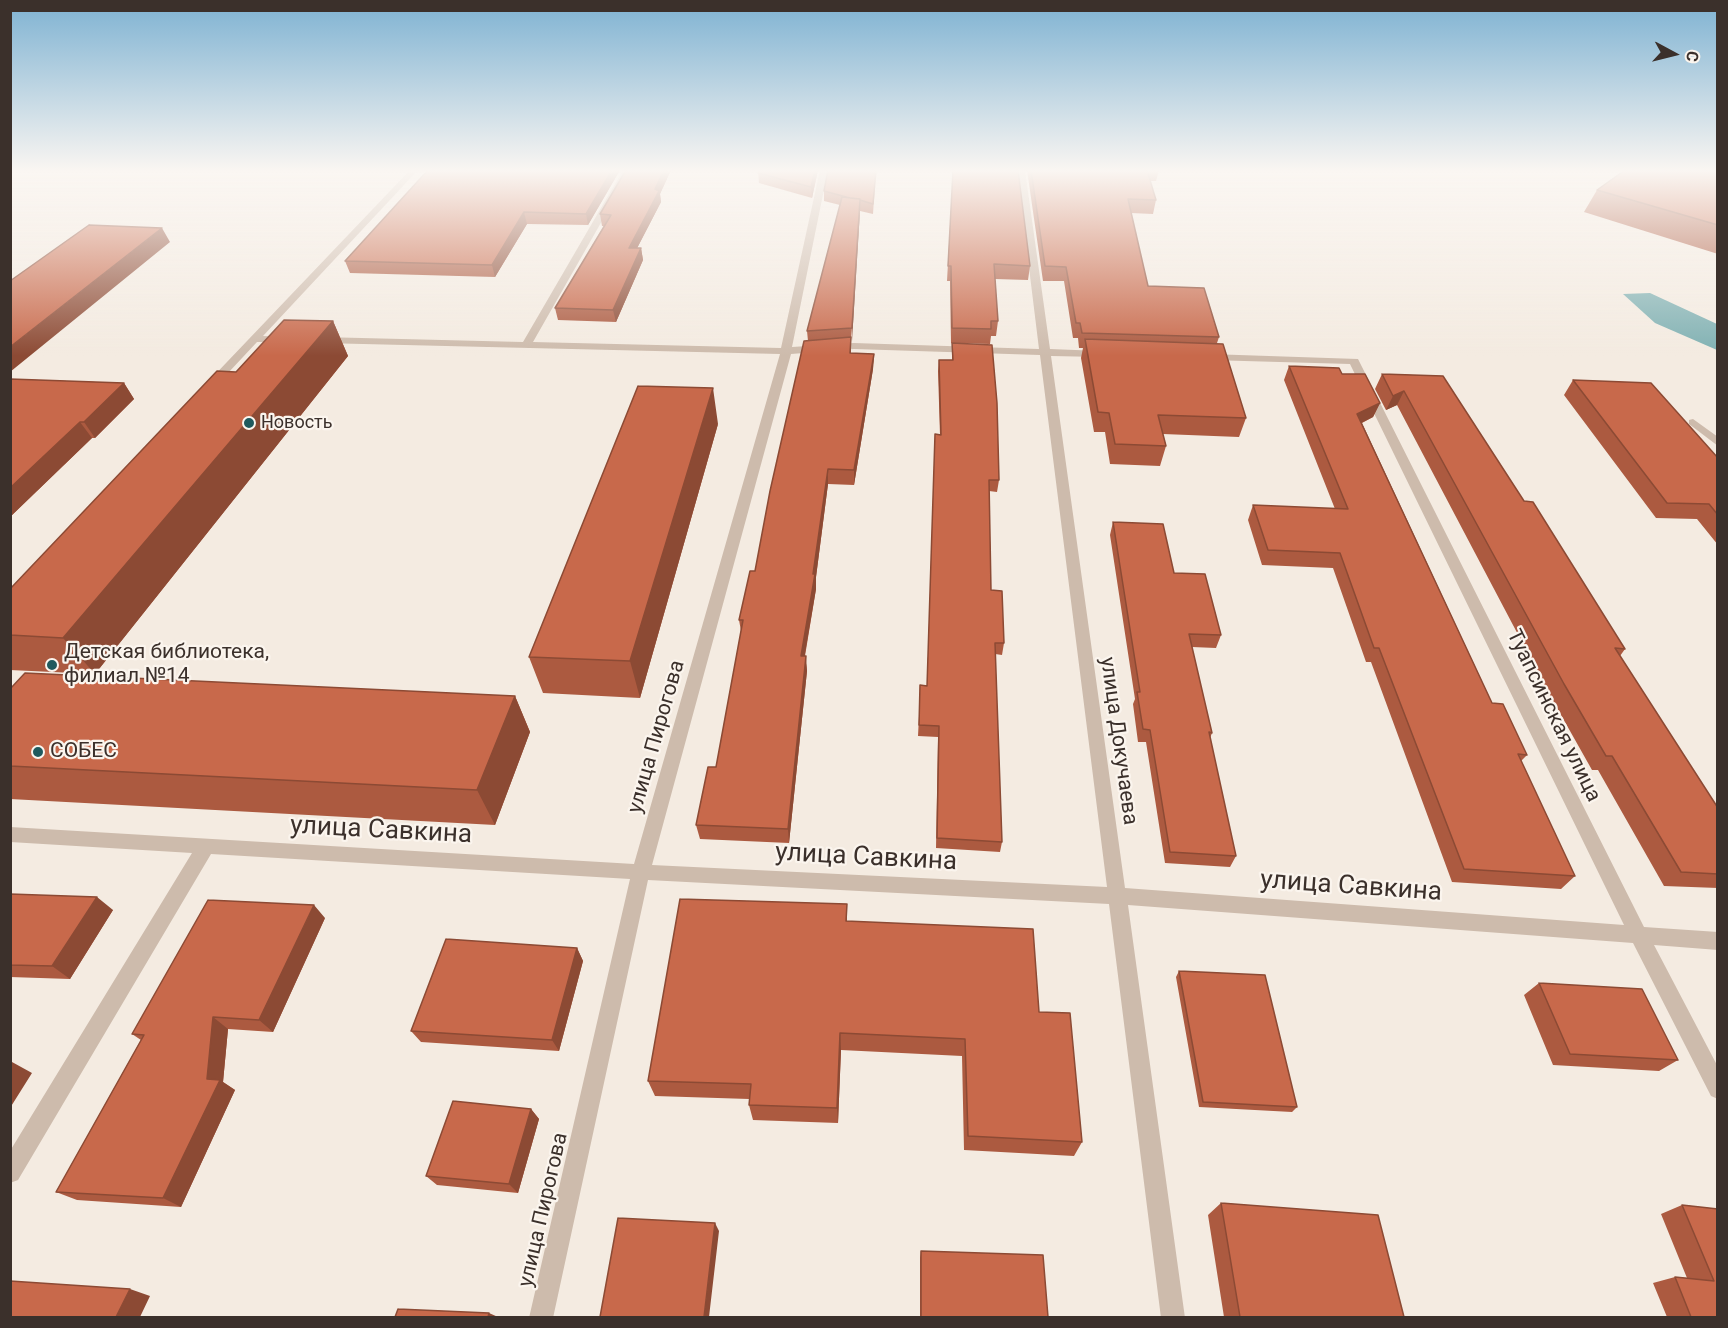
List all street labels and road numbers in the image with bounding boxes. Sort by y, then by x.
street label: Туапсинская улица [1500,626,1606,806]
street label: улица Докучаева [1094,655,1142,827]
street label: улица Пирогова [623,658,691,816]
street label: улица Савкина [289,811,473,851]
street label: улица Савкина [774,838,958,878]
street label: улица Савкина [1259,865,1443,909]
street label: улица Пирогова [514,1130,574,1290]

